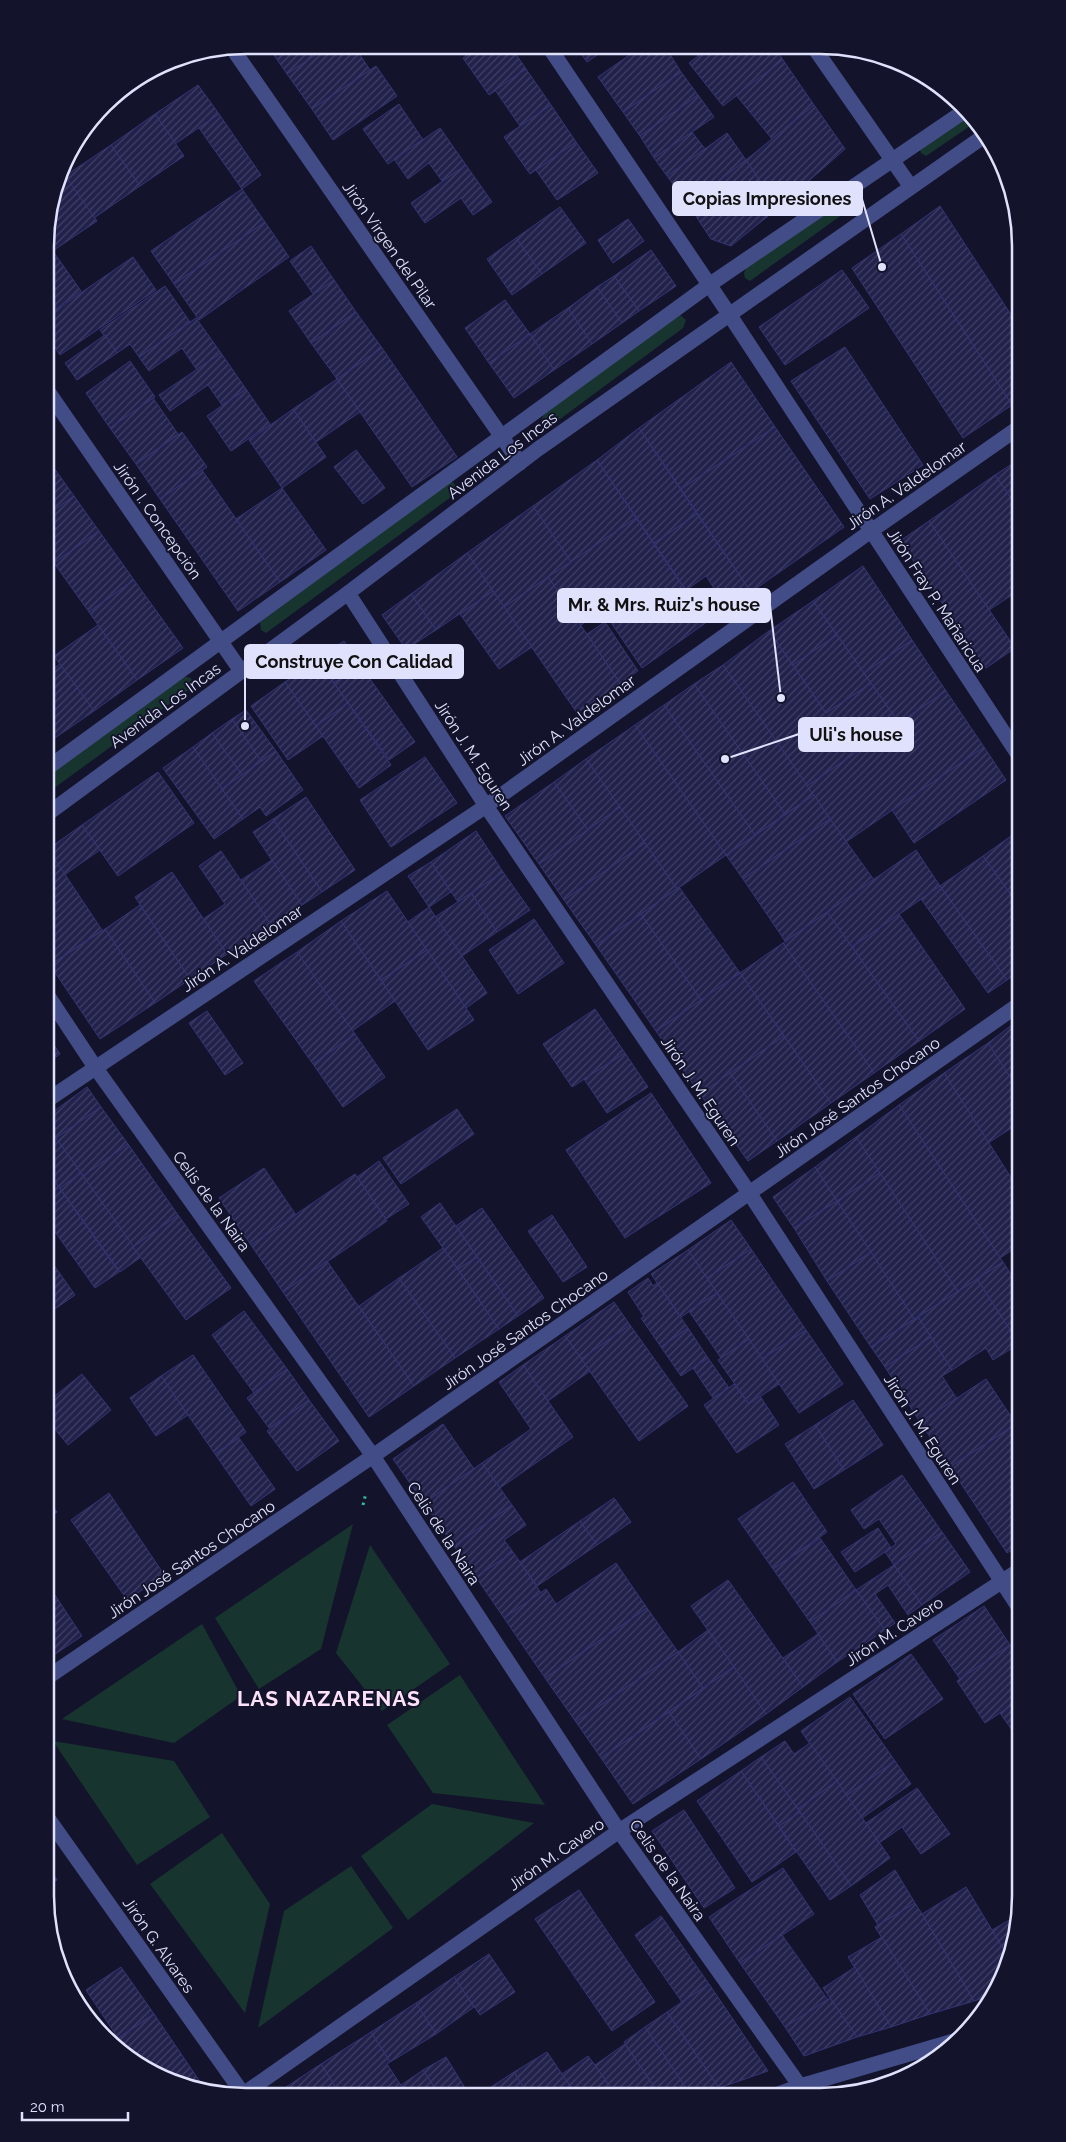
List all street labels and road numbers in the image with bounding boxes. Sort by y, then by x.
street label: Jirón Virgen del Pilar [339,178,441,313]
street label: Avenida Los Incas [444,408,561,503]
street label: Jirón A. Valdelomar [843,437,970,534]
street label: Jirón I. Concepción [110,458,205,583]
street label: Jirón Fray P. Mañaricua [883,525,990,676]
street label: Avenida Los Incas [106,659,225,752]
street label: Jirón A. Valdelomar [513,671,640,770]
street label: Jirón J. M. Eguren [431,696,516,814]
street label: Jirón A. Valdelomar [178,901,307,996]
street label: Jirón J. M. Eguren [657,1033,744,1150]
street label: Jirón José Santos Chocano [771,1033,944,1162]
street label: Celis de la Naira [169,1147,254,1255]
street label: Jirón José Santos Chocano [439,1265,612,1394]
street label: Jirón J. M. Eguren [880,1370,965,1488]
street label: Celis de la Naira [403,1478,484,1589]
street label: Jirón José Santos Chocano [104,1496,279,1623]
street label: Jirón M. Cavero [842,1593,947,1670]
street label: Jirón M. Cavero [505,1814,608,1894]
street label: Celis de la Naira [626,1816,710,1925]
street label: Jirón G. Alvares [119,1894,199,1997]

